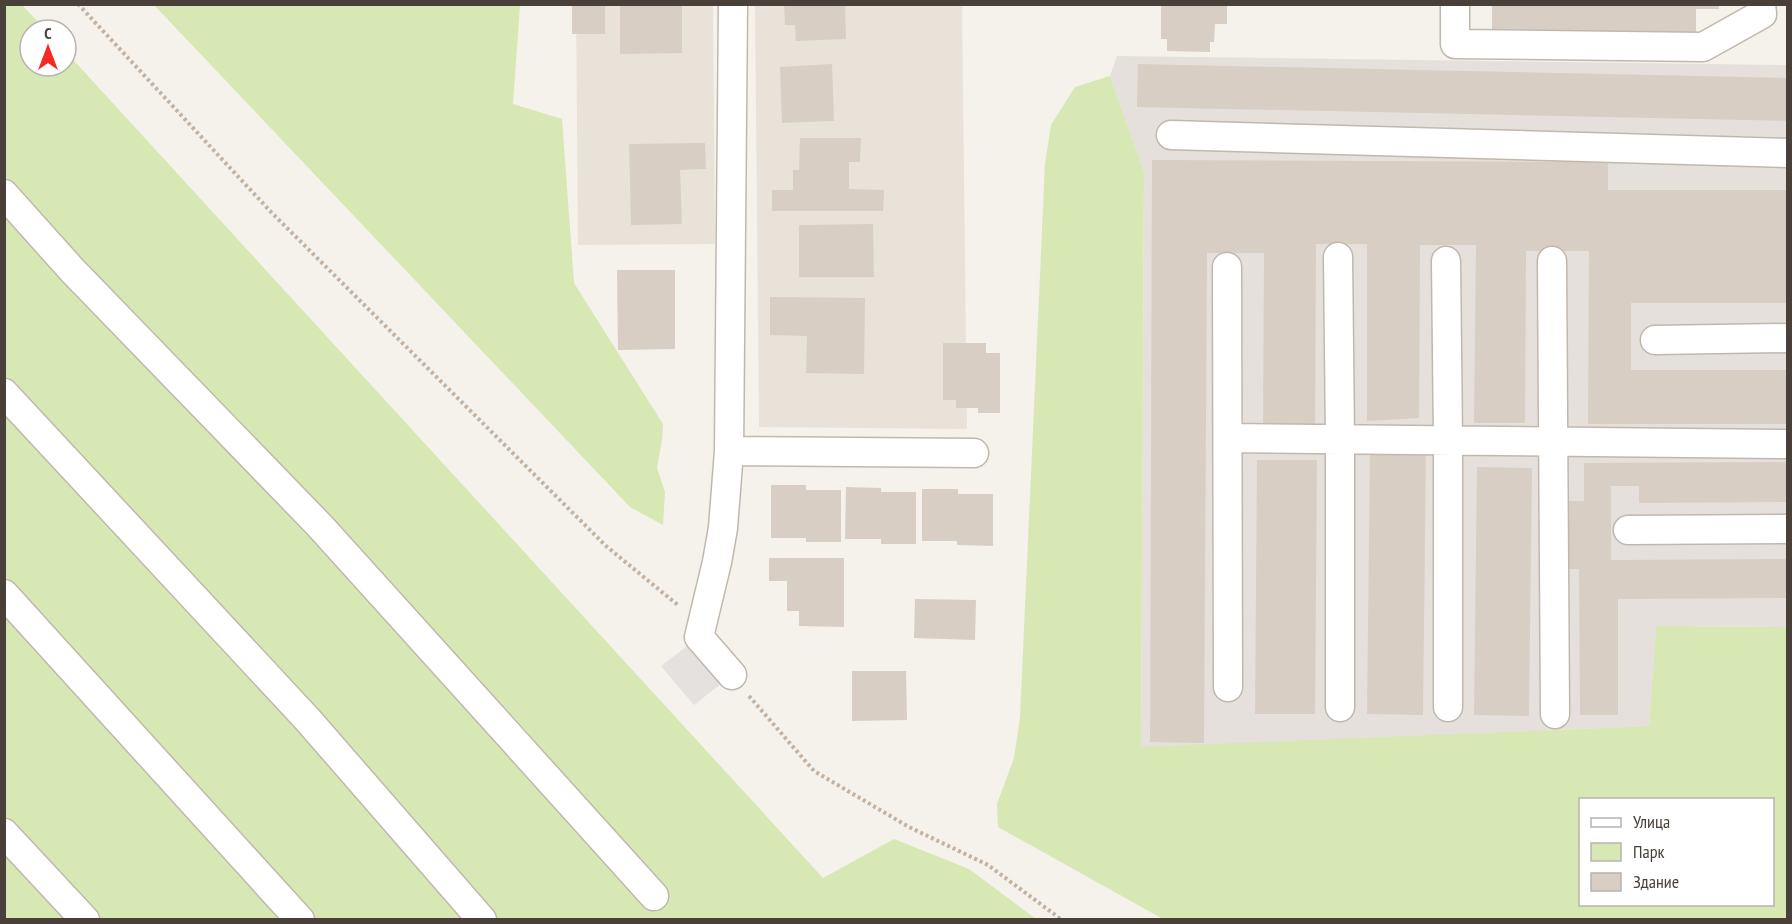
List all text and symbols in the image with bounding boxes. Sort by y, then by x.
north arrow [18,18,78,78]
text: С [44,23,52,43]
legend [1579,798,1774,906]
text: Улица [1633,810,1670,833]
text: Парк [1633,840,1664,863]
text: Здание [1633,870,1679,893]

